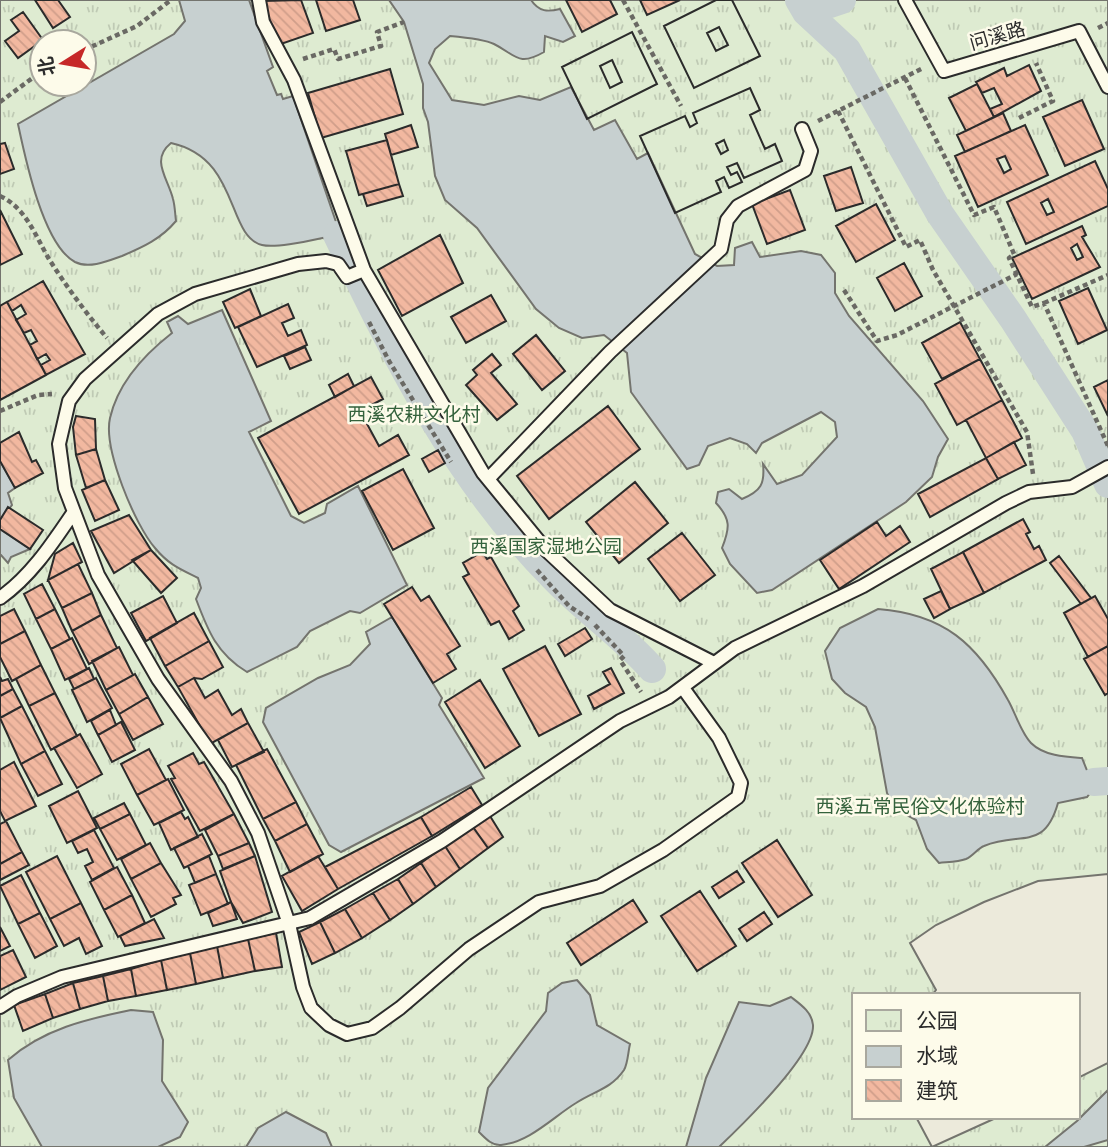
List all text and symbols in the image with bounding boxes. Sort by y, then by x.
street label: 问溪路 [966,13,1028,57]
north arrow [28,28,98,98]
text: 北 [30,54,62,78]
park label: 西溪农耕文化村 [347,399,481,428]
park label: 西溪国家湿地公园 [470,531,622,560]
park label: 西溪五常民俗文化体验村 [815,791,1025,820]
legend [852,993,1080,1119]
text: 公园 [916,1004,958,1036]
text: 水域 [916,1039,958,1071]
text: 建筑 [916,1074,958,1106]

